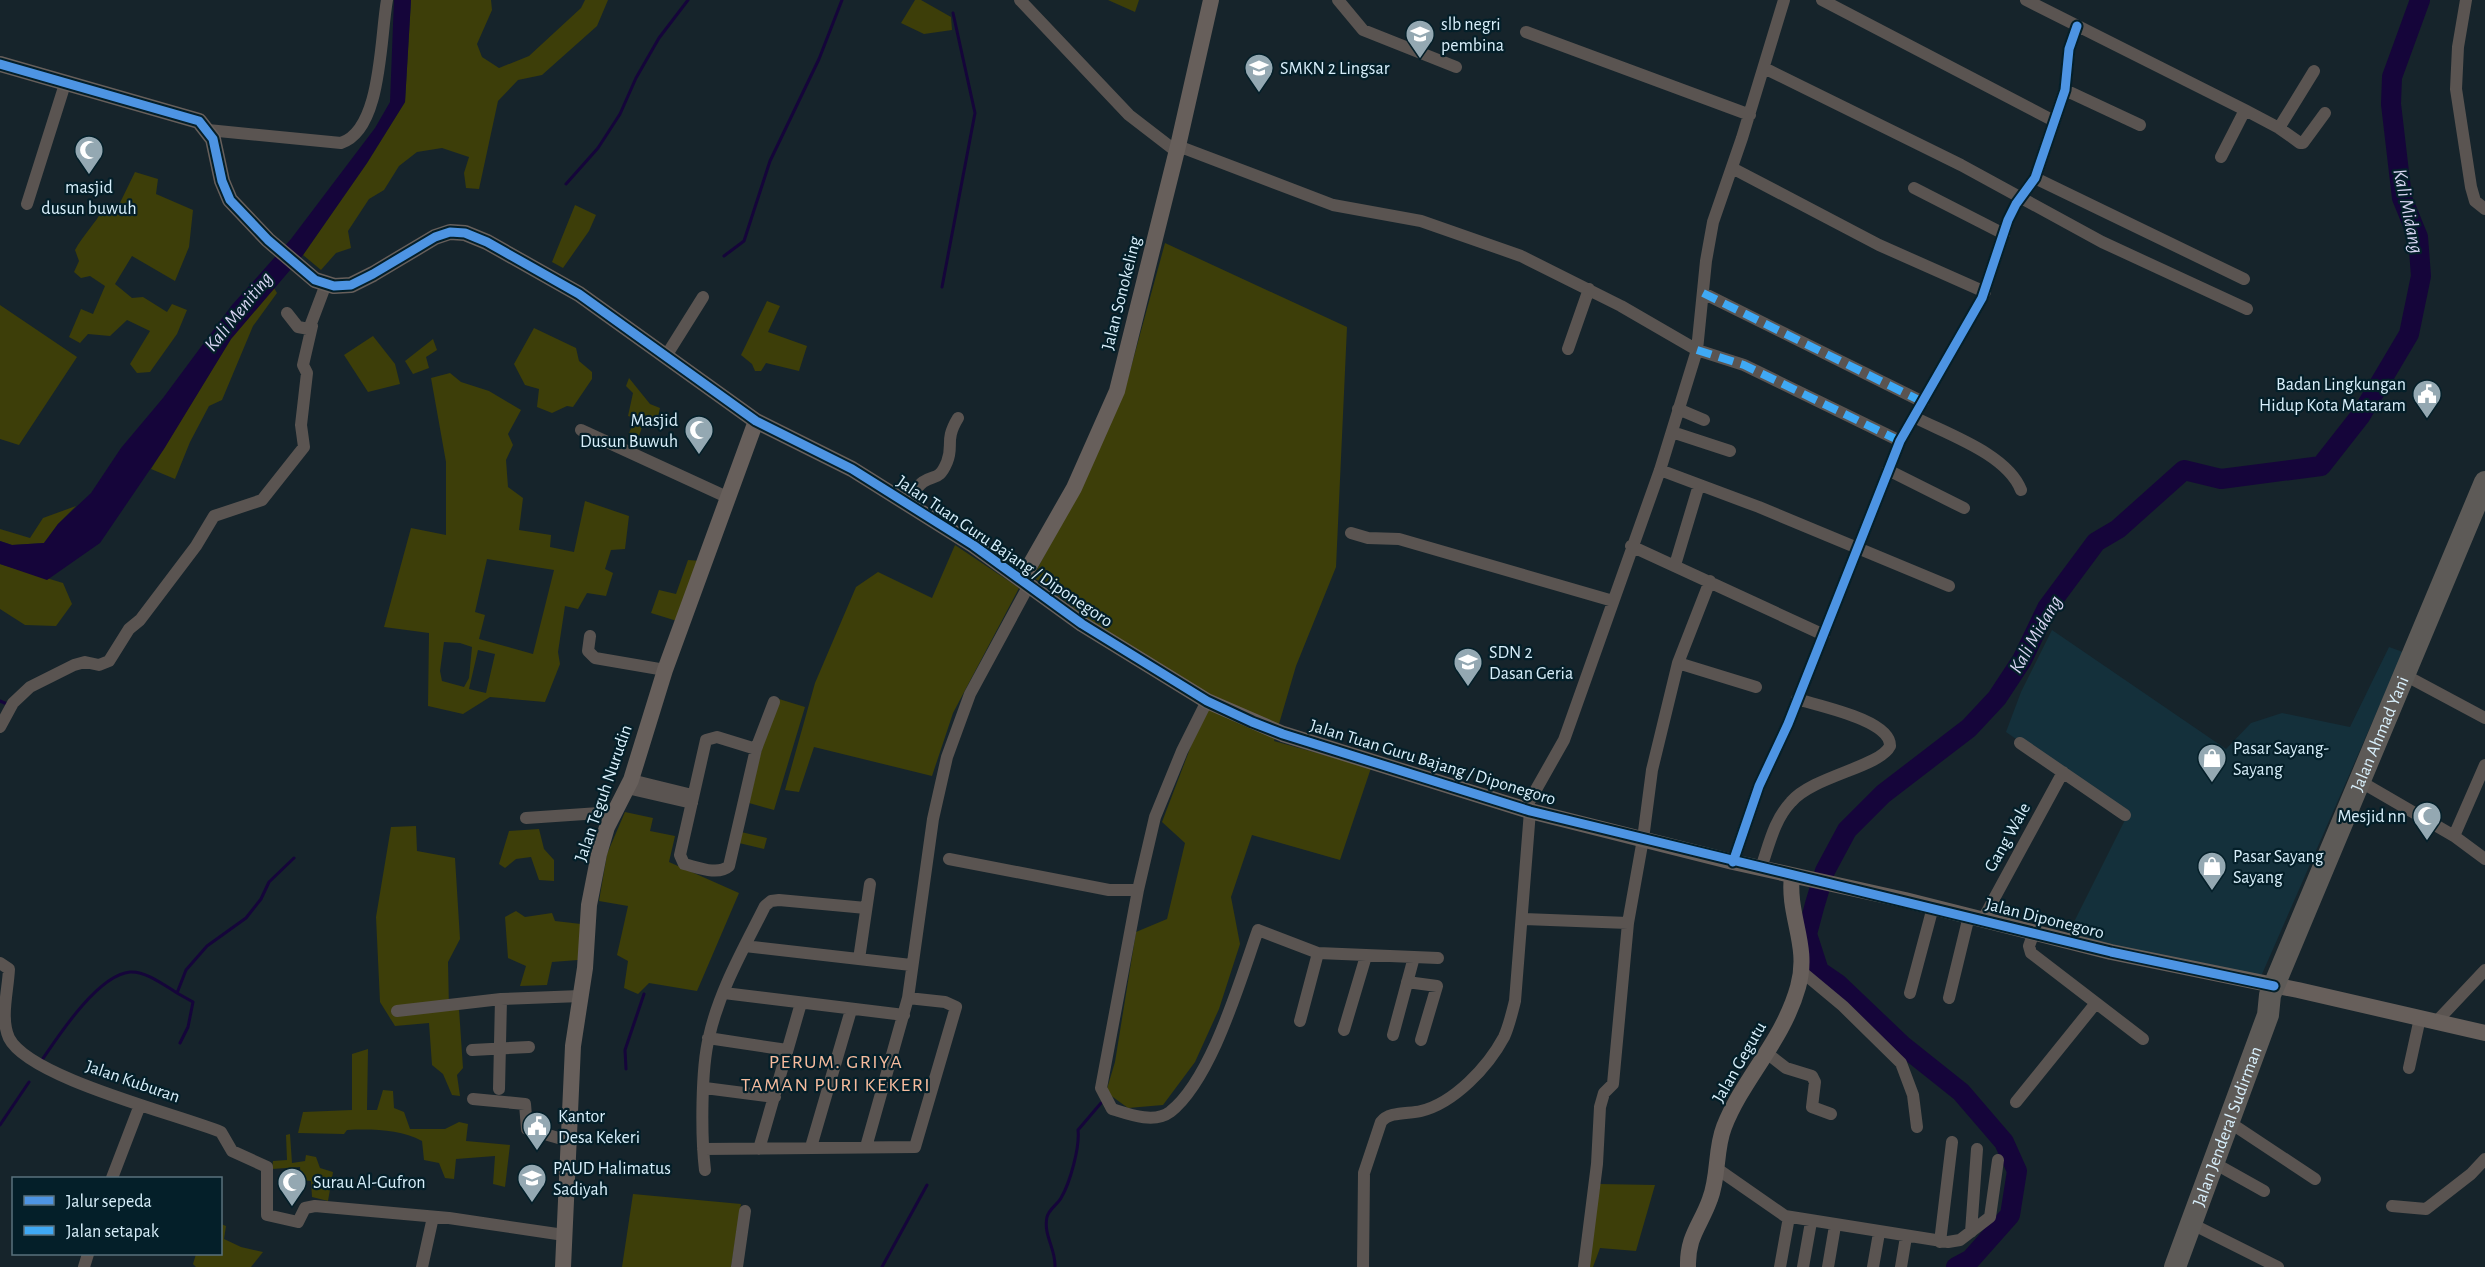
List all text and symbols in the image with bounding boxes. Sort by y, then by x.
place label: slb negri pembina [1441,16,1504,55]
school or university icon: slb negri pembina [1404,18,1436,60]
school or university icon: SMKN 2 Lingsar [1243,52,1275,94]
place label: SMKN 2 Lingsar [1280,60,1390,78]
mosque icon: masjid dusun buwuh [73,134,105,176]
water label: Kali Midang [2389,167,2427,255]
place label: masjid dusun buwuh [41,179,137,218]
street label: Jalan Sonokeling [1099,234,1145,352]
water label: Kali Meniting [201,268,277,355]
place label: Badan Lingkungan Hidup Kota Mataram [2259,376,2406,415]
public building icon: Badan Lingkungan Hidup Kota Mataram [2411,378,2443,420]
place label: Masjid Dusun Buwuh [580,412,678,451]
mosque icon: Masjid Dusun Buwuh [683,414,715,456]
street label: Jalan Tuan Guru Bajang / Diponegoro [893,473,1116,631]
water label: Kali Midang [2006,592,2066,677]
place label: SDN 2 Dasan Geria [1489,644,1573,683]
school or university icon: SDN 2 Dasan Geria [1452,646,1484,688]
street label: Jalan Ahmad Yani [2348,674,2413,794]
street label: Jalan Tuan Guru Bajang / Diponegoro [1308,717,1558,809]
street label: Jalan Teguh Nurudin [572,723,636,864]
place label: Pasar Sayang- Sayang [2233,740,2329,779]
shop icon: Pasar Sayang- Sayang [2196,742,2228,784]
street label: Gang Wale [1982,800,2034,875]
mosque icon: Mesjid nn [2411,800,2443,842]
place label: Mesjid nn [2337,808,2406,826]
place label: Pasar Sayang Sayang [2233,848,2324,887]
shop icon: Pasar Sayang Sayang [2196,850,2228,892]
street label: Jalan Diponegoro [1984,896,2106,942]
street label: Jalan Gegutu [1710,1019,1770,1106]
street label: Jalan Jenderal Sudirman [2190,1044,2266,1209]
district label: PERUM. GRIYA TAMAN PURI KEKERI [741,1052,931,1095]
street label: Jalan Kuburan [83,1057,182,1106]
place label: Kantor Desa Kekeri [558,1108,640,1147]
public building icon: Kantor Desa Kekeri [521,1110,553,1152]
place label: PAUD Halimatus Sadiyah [553,1160,671,1199]
school or university icon: PAUD Halimatus Sadiyah [516,1162,548,1204]
mosque icon: Surau Al-Gufron [276,1166,308,1208]
place label: Surau Al-Gufron [313,1174,426,1192]
legend [12,1177,222,1255]
text: Jalur sepeda [66,1193,152,1211]
text: Jalan setapak [66,1223,160,1241]

